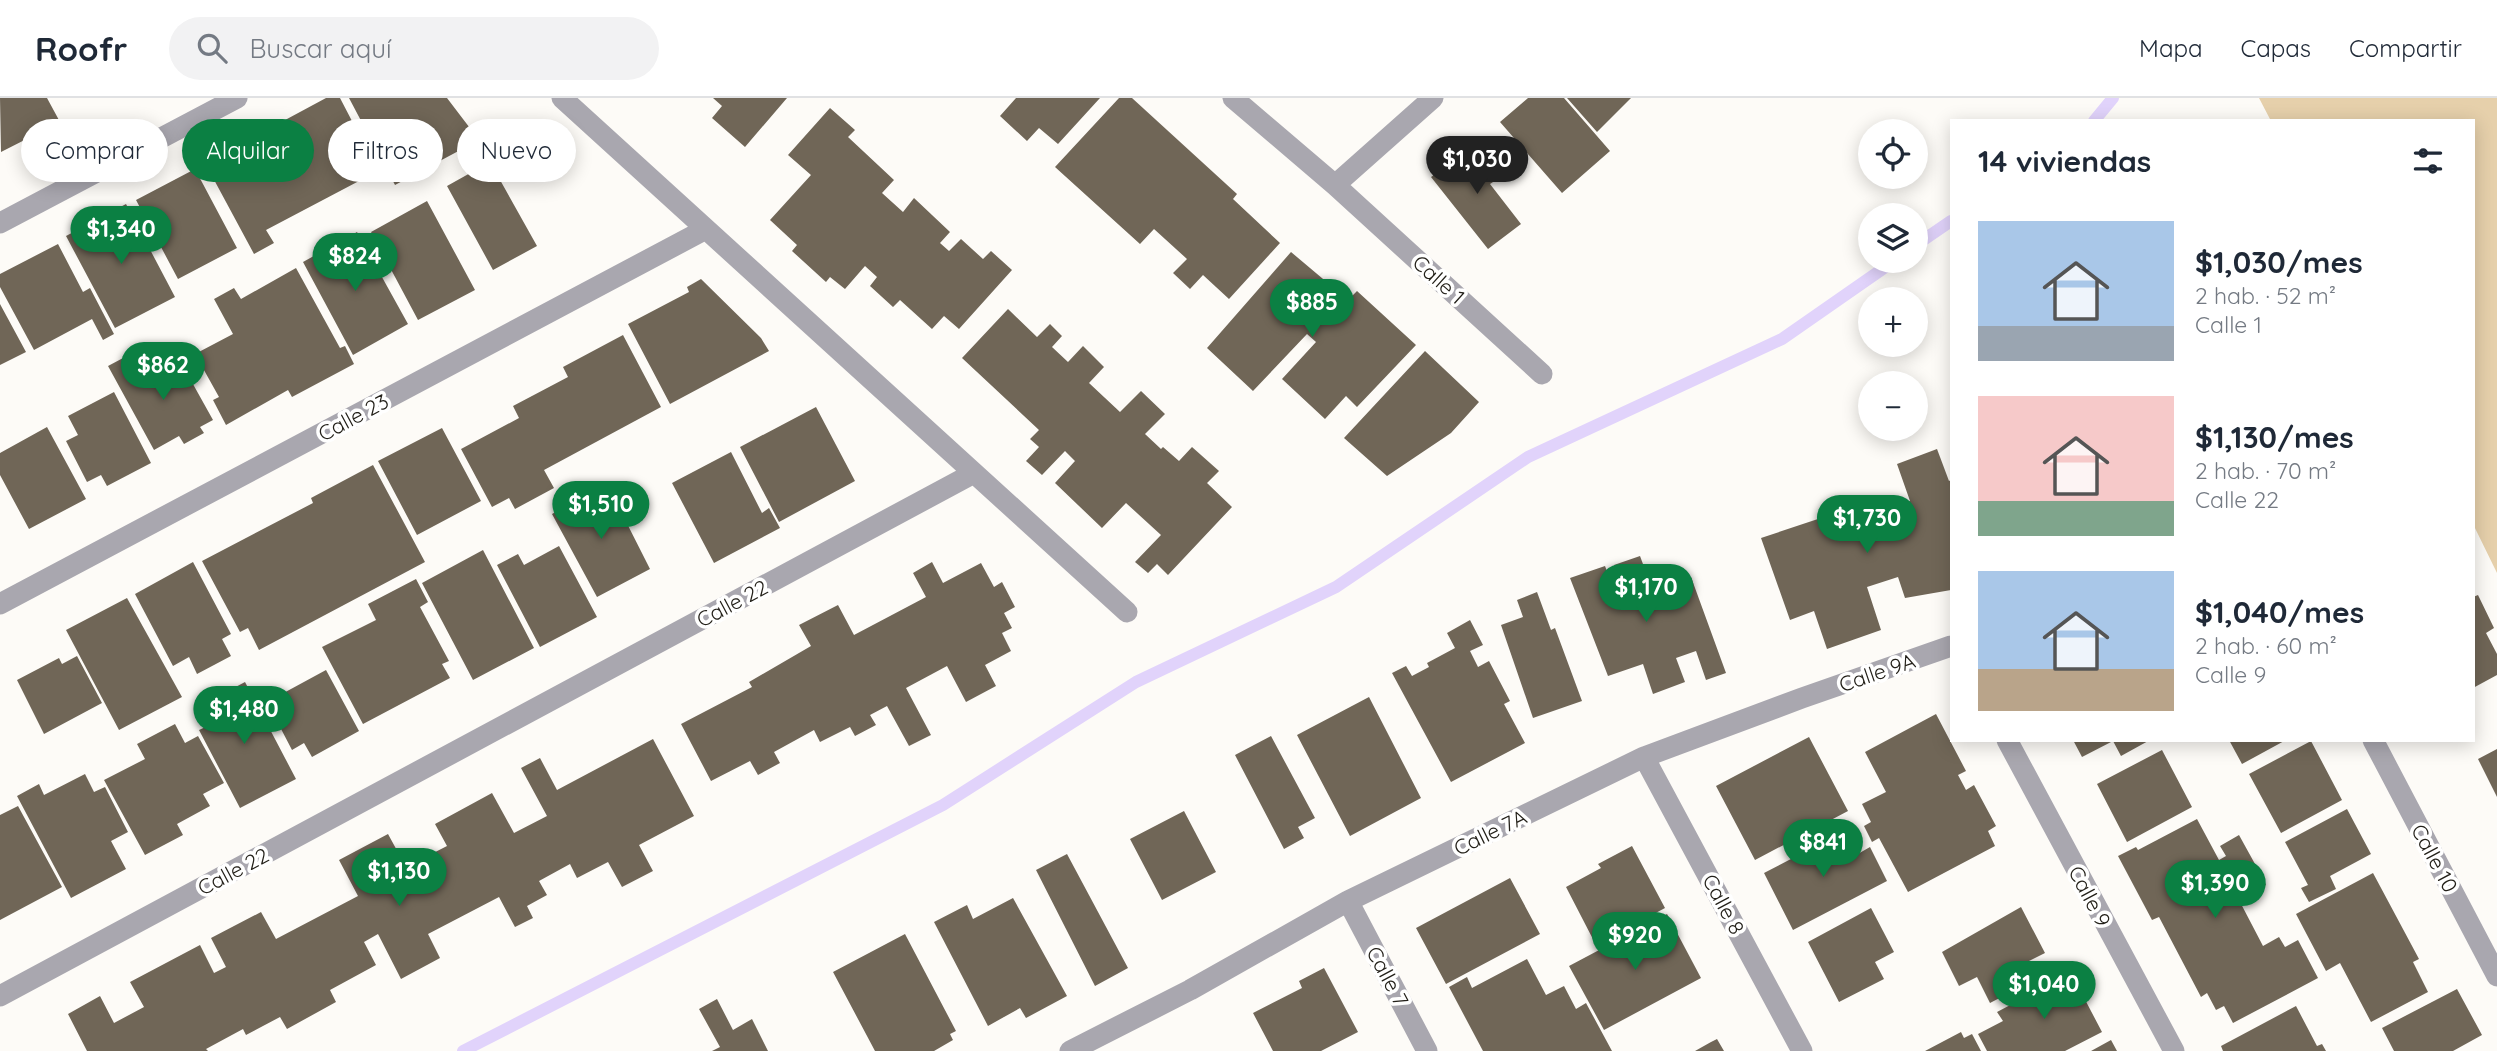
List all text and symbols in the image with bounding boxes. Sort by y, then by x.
search box [169,17,659,80]
text: Roofr [35,28,127,69]
icon: search [193,29,231,67]
text: Buscar aquí [249,32,392,65]
text: Mapa [2139,33,2203,63]
text: Capas [2241,33,2311,63]
text: Compartir [2349,33,2462,63]
chip: Comprar [21,119,168,182]
chip: Alquilar [182,119,314,182]
chip: Filtros [328,119,443,182]
chip: Nuevo [457,119,576,182]
map controls [1858,119,1928,441]
button: locate [1858,119,1928,189]
pin: $1,030 [1420,136,1534,196]
text: 14 viviendas [1978,142,2151,180]
icon: filters [2409,142,2447,180]
text: $1,030 [1442,144,1512,173]
button: layers [1858,203,1928,273]
pin: $1,340 [64,206,178,266]
text: $1,340 [87,214,156,243]
pin: $824 [314,234,396,293]
text: $824 [329,241,381,270]
text: $1,030/mes [2195,243,2363,281]
street label: Calle 1 [1408,249,1470,309]
icon: home [2034,249,2118,333]
pin: $885 [1271,280,1353,339]
text: 2 hab. · 52 m² [2195,281,2336,310]
text: $885 [1286,287,1338,316]
button: + [1858,287,1928,357]
text: Calle 1 [2195,310,2262,339]
pin: $862 [122,342,204,402]
text: $862 [137,350,189,379]
button: − [1858,371,1928,441]
street label: Calle 23 [313,388,393,446]
text: $1,130/mes [2195,418,2354,456]
icon: home [2034,424,2118,508]
text: 2 hab. · 70 m² [2195,456,2336,485]
pin: $1,510 [544,482,658,541]
text: Calle 22 [2195,485,2279,514]
text: $1,510 [568,489,634,518]
pin: $1,730 [1810,496,1924,555]
text: $1,730 [1833,503,1901,532]
pin: $1,170 [1589,564,1703,624]
text: $1,170 [1614,572,1678,601]
street label: Calle 22 [692,574,772,632]
text: $1,040/mes [2195,593,2364,631]
icon: home [2034,599,2118,683]
text: 2 hab. · 60 m² [2195,631,2337,660]
street label: Calle 9A [1836,647,1918,697]
text: Calle 9 [2195,660,2266,689]
pin: $1,480 [187,686,301,746]
text: $1,480 [209,694,279,723]
street label: Calle 7A [1449,803,1531,861]
street label: Calle 10 [2406,819,2464,897]
pin: $841 [1782,820,1864,879]
text: $841 [1799,827,1847,856]
street label: Calle 22 [193,842,273,900]
pin: $1,130 [342,848,456,908]
text: $1,130 [368,856,430,885]
pin: $1,390 [2158,860,2272,920]
street label: Calle 9 [2063,861,2117,931]
text: $1,390 [2181,868,2249,897]
street label: Calle 8 [1697,869,1751,939]
pin: $920 [1594,912,1676,972]
text: $920 [1608,920,1662,949]
street label: Calle 7 [1361,942,1415,1011]
pin: $1,040 [1987,962,2101,1021]
text: $1,040 [2009,969,2079,998]

